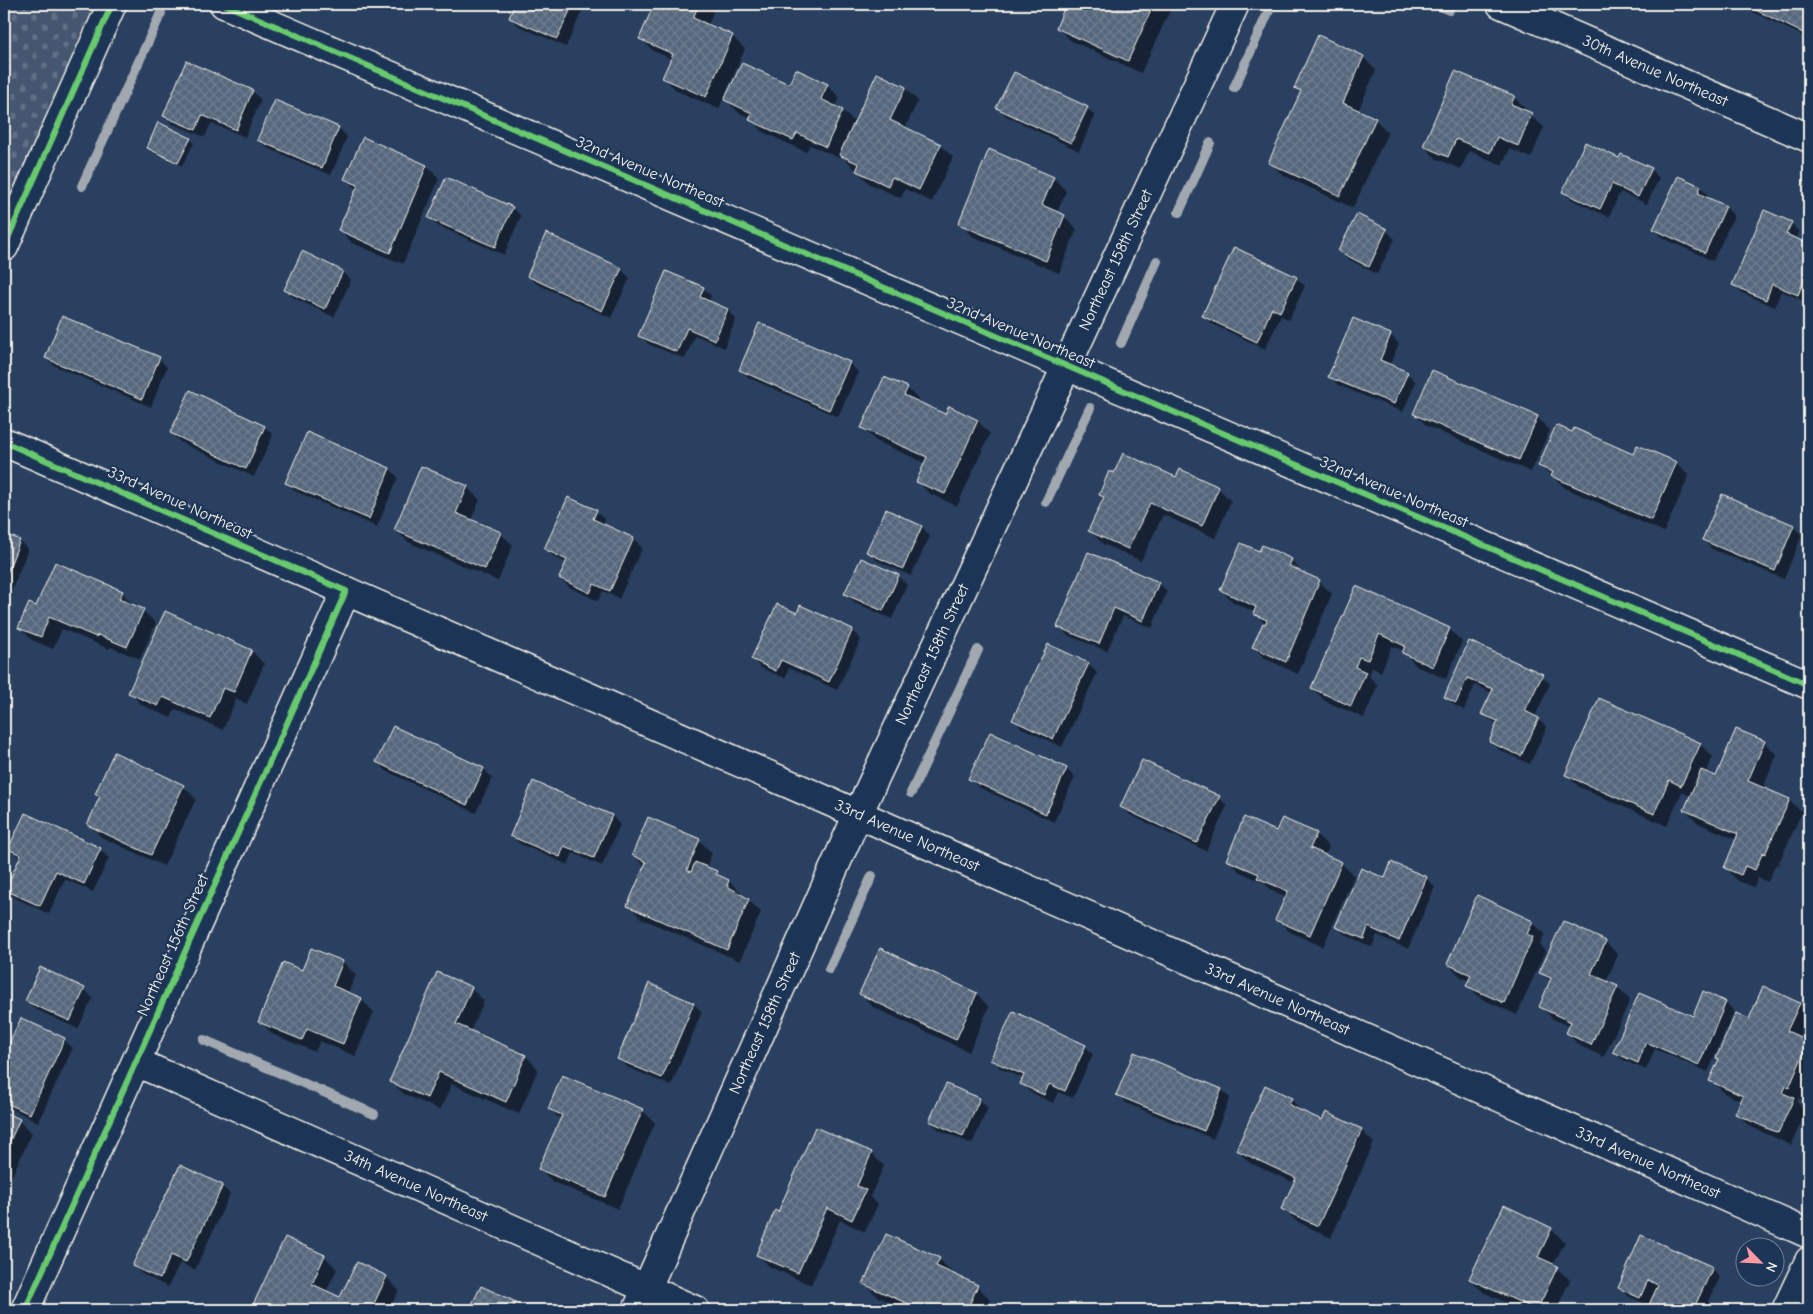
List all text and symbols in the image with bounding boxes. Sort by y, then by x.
street label: 30th Avenue Northeast [1580,32,1731,111]
street label: 32nd Avenue Northeast [573,133,727,212]
street label: Northeast 158th Street [1075,186,1157,333]
street label: 32nd Avenue Northeast [944,294,1098,373]
street label: 32nd Avenue Northeast [1317,453,1471,532]
street label: 33rd Avenue Northeast [105,463,255,543]
street label: Northeast 158th Street [892,581,973,728]
street label: 33rd Avenue Northeast [832,796,982,876]
street label: Northeast 156th Street [134,871,213,1019]
street label: Northeast 158th Street [725,949,804,1097]
street label: 33rd Avenue Northeast [1202,959,1353,1039]
street label: 33rd Avenue Northeast [1573,1123,1723,1203]
street label: 34th Avenue Northeast [341,1147,490,1226]
north arrow [1736,1236,1786,1286]
text: N [1762,1259,1781,1275]

